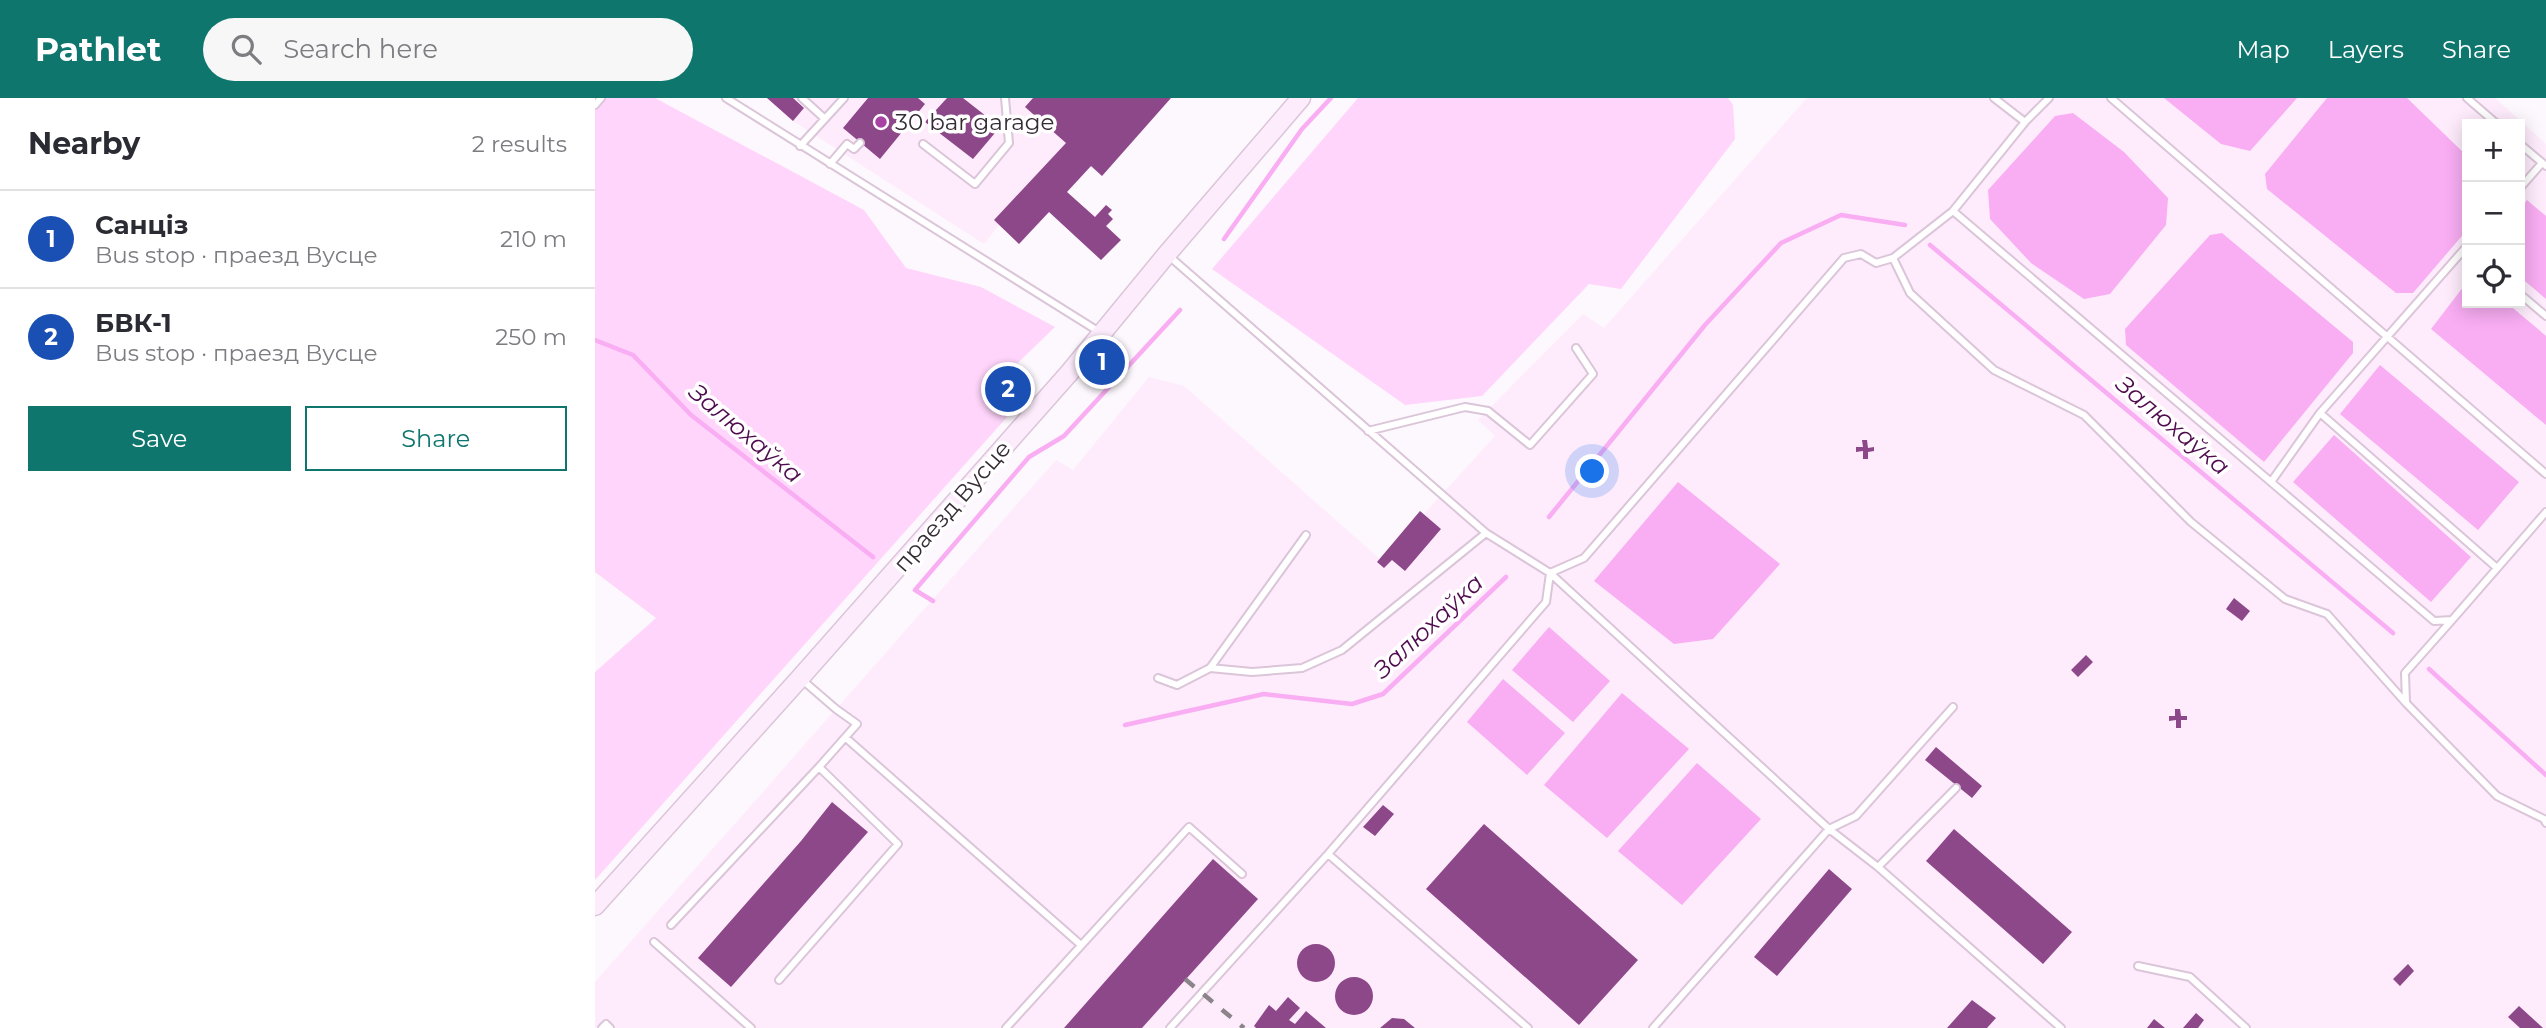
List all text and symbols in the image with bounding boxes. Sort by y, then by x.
search box [203,18,693,81]
text: Pathlet [35,29,161,69]
icon: search [227,30,265,68]
text: Search here [283,33,438,65]
text: Map [2236,35,2290,64]
text: Layers [2328,35,2404,64]
text: Share [2442,35,2511,64]
place label: 30 bar garage [895,108,1054,136]
marker: 30 bar garage [873,114,889,130]
map controls [2462,119,2525,308]
button: + [2462,119,2525,182]
text: Nearby [28,125,140,162]
text: 2 results [472,130,567,158]
button: − [2462,182,2525,245]
text: Санціз [95,209,188,241]
text: 1 [46,225,56,253]
text: 210 m [500,225,567,253]
text: Bus stop · праезд Вусце [95,241,378,269]
button: locate [2462,245,2525,308]
text: БВК-1 [95,307,172,339]
text: 2 [44,323,58,351]
text: 250 m [495,323,567,351]
pin: 1 [1079,336,1125,388]
text: Bus stop · праезд Вусце [95,339,378,367]
pin: 2 [985,363,1031,415]
water label: Залюхаўка [2110,368,2236,481]
water label: Залюхаўка [683,376,809,489]
button: Save [28,406,291,471]
button: Share [305,406,567,471]
street label: праезд Вусце [887,435,1017,577]
your location [1575,454,1609,488]
water label: Залюхаўка [1366,568,1489,685]

